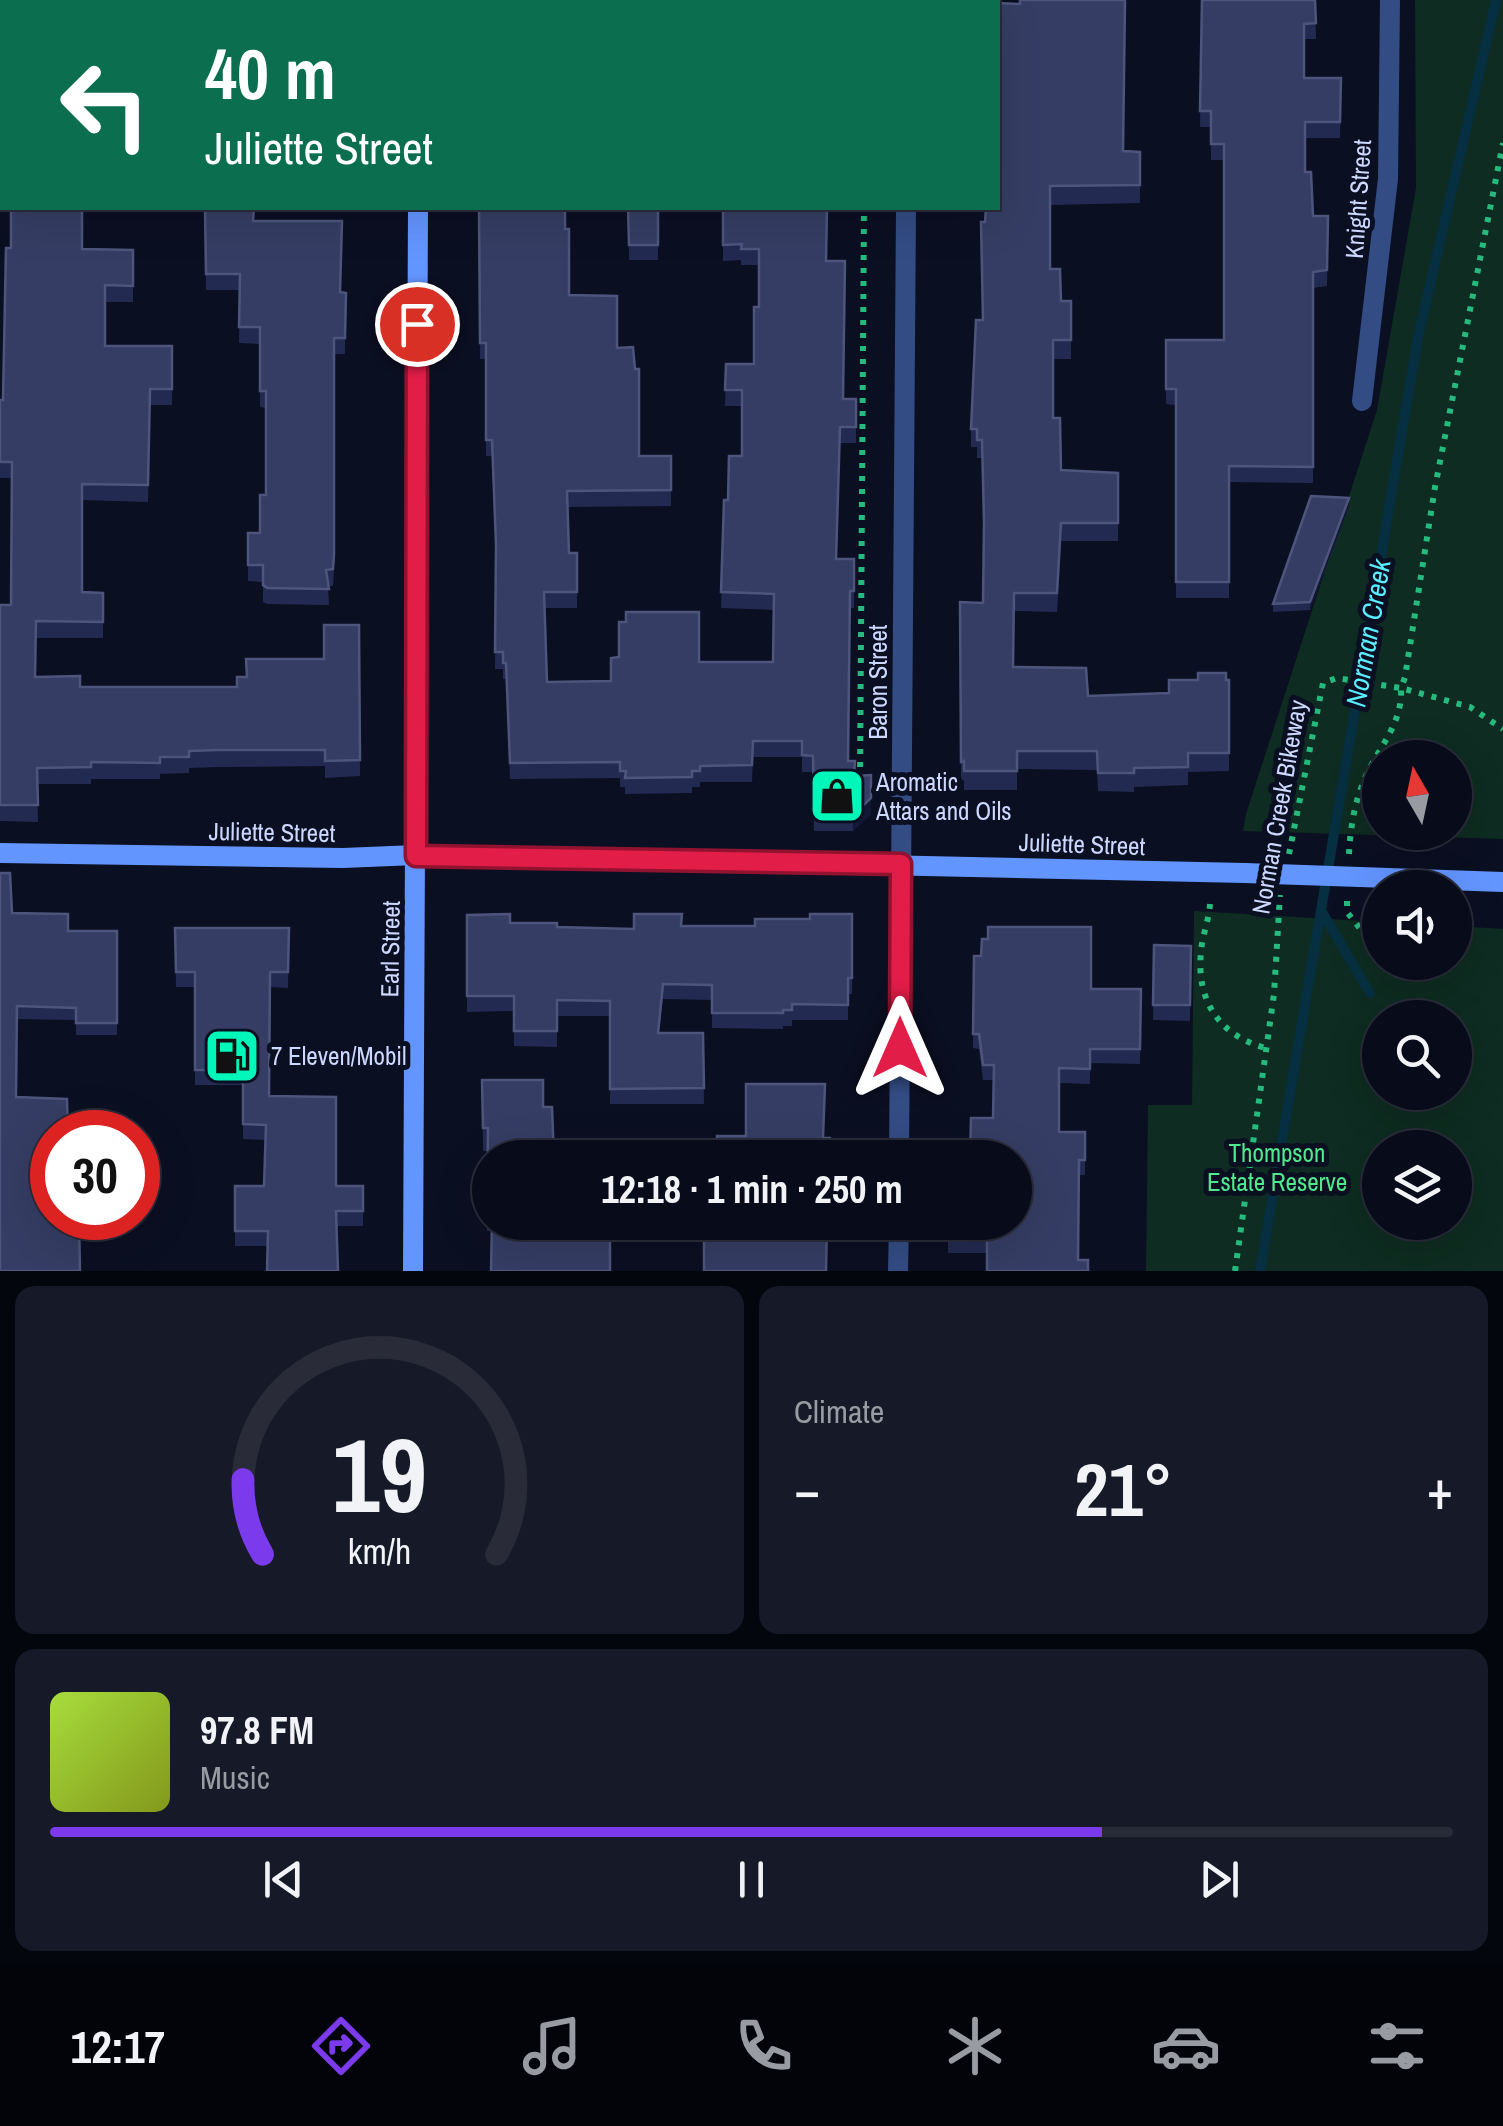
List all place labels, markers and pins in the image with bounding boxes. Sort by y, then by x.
pin [375,282,460,367]
place label: Aromatic Attars and Oils [875,765,1012,828]
shop icon: Aromatic Attars and Oils [807,766,867,826]
fuel station icon: 7 Eleven/Mobil [202,1026,262,1086]
place label: 7 Eleven/Mobil [271,1039,407,1073]

